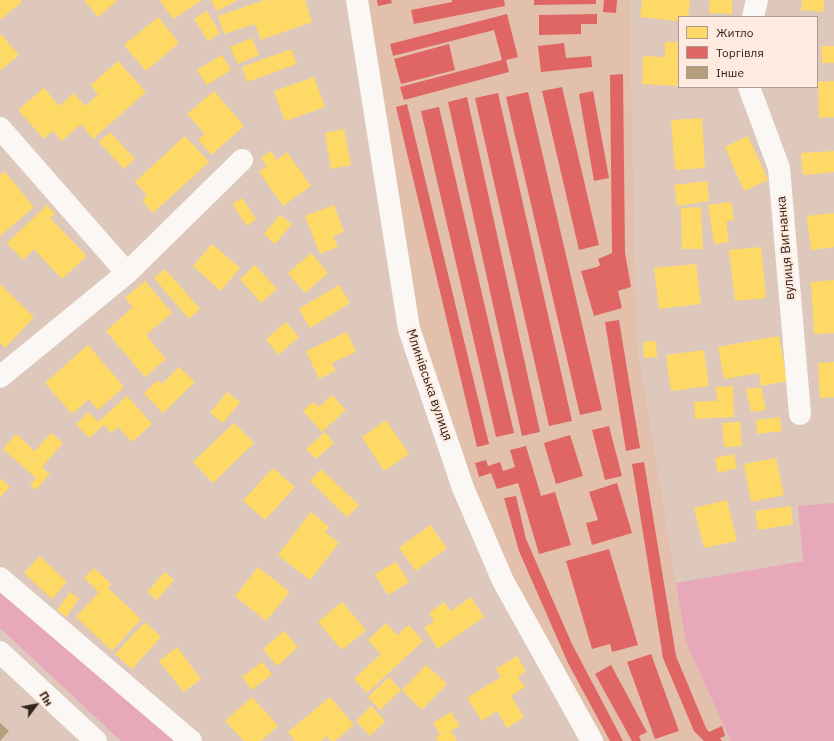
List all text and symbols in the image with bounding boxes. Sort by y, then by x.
legend [678,16,818,88]
text: Житло [716,25,754,40]
text: Торгівля [716,45,764,60]
text: Інше [716,65,744,80]
street label: вулиця Вигнанка [774,195,798,301]
street label: Млинівська вулиця [403,327,455,443]
north arrow [16,685,56,725]
text: Пн [36,689,56,709]

